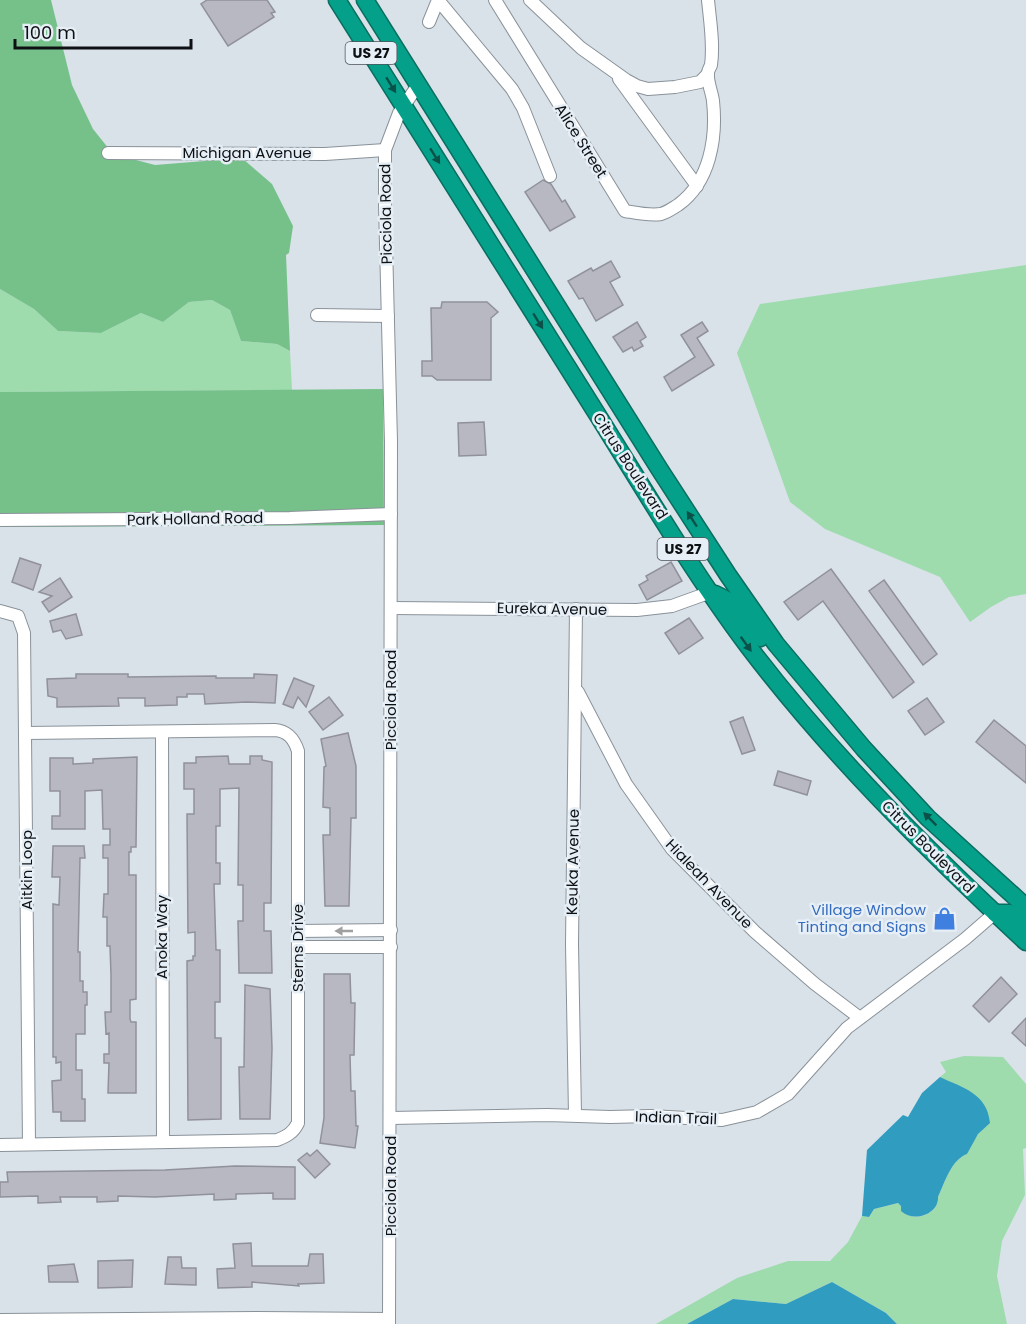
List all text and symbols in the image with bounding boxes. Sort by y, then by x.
scale bar [15,12,190,50]
text: 100 m [24,20,76,45]
road number: US 27 [346,42,397,64]
one-way arrow [385,77,396,93]
street label: Alice Street [550,100,613,182]
street label: Michigan Avenue [182,142,312,163]
one-way arrow [429,148,440,164]
street label: Picciola Road [374,163,397,265]
one-way arrow [533,313,544,329]
street label: Citrus Boulevard [588,408,673,523]
street label: Park Holland Road [127,507,263,530]
one-way arrow [686,511,697,527]
road number: US 27 [658,538,708,560]
street label: Eureka Avenue [497,597,607,620]
one-way arrow [740,636,752,651]
street label: Picciola Road [380,650,401,750]
street label: Citrus Boulevard [877,796,979,898]
street label: Keuka Avenue [561,809,584,915]
one-way arrow [923,813,937,827]
street label: Aitkin Loop [16,830,37,910]
street label: Hialeah Avenue [661,834,758,933]
street label: Anoka Way [151,894,172,979]
place label: Village Window Tinting and Signs [798,899,927,937]
street label: Sterns Drive [287,904,308,992]
shop icon: Village Window Tinting and Signs [931,906,957,932]
one-way arrow [335,926,354,935]
street label: Indian Trail [635,1106,717,1129]
street label: Picciola Road [380,1136,401,1236]

